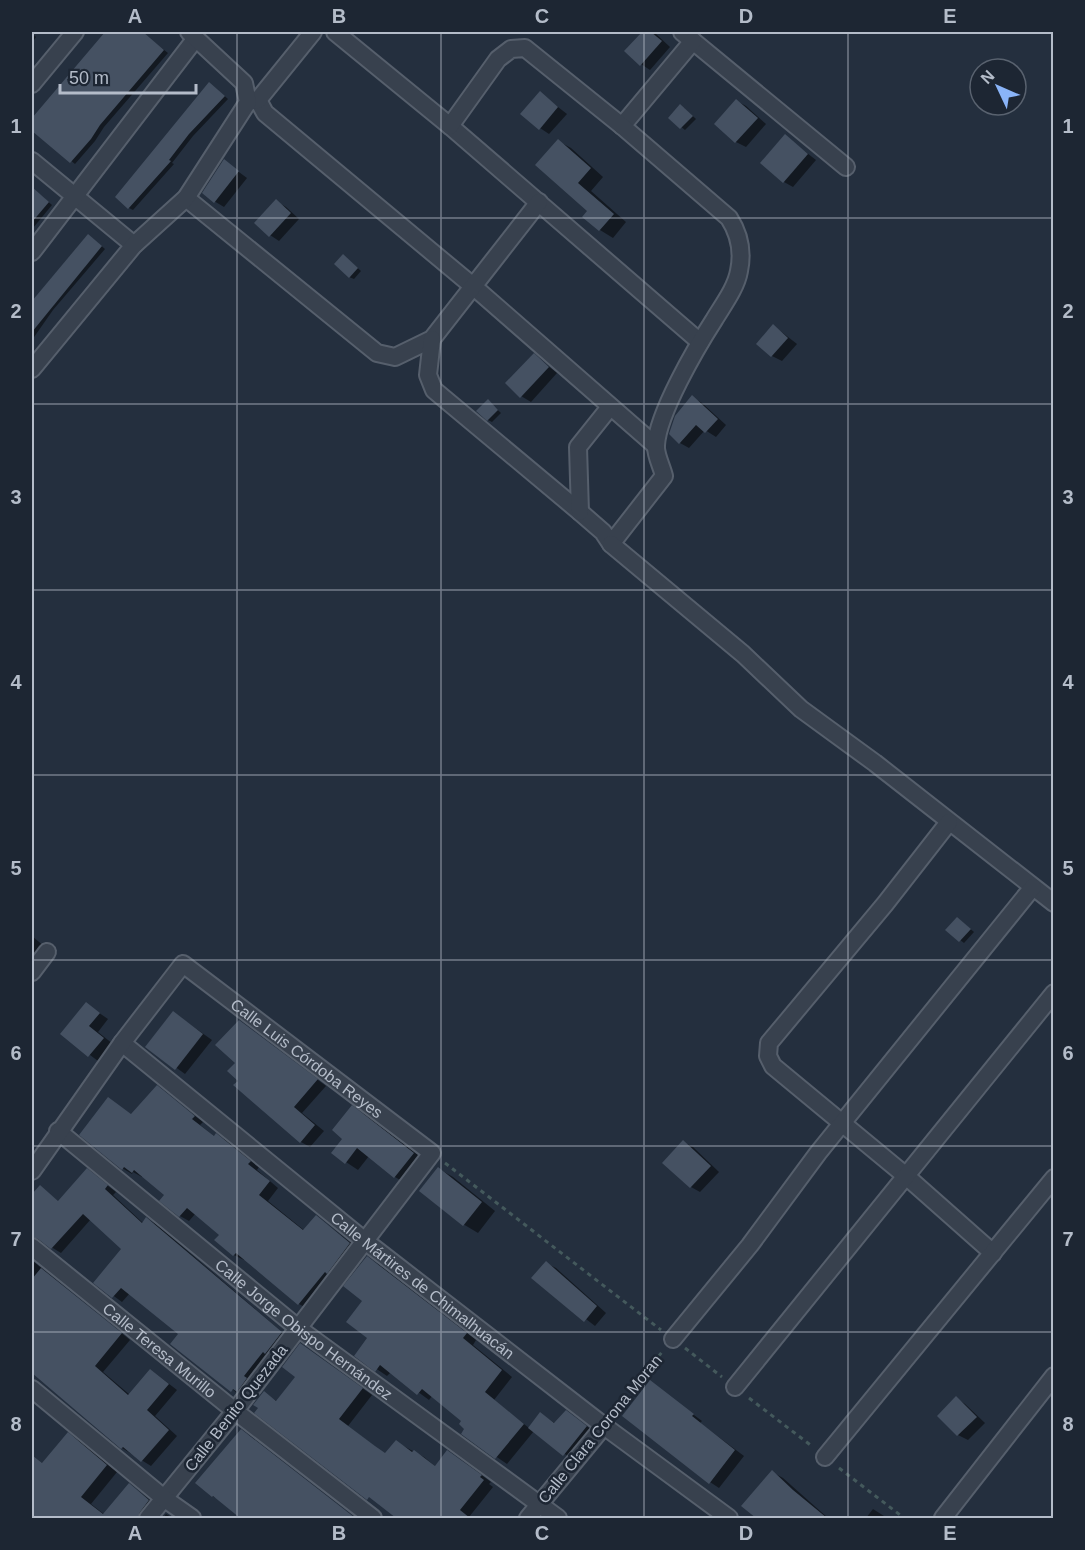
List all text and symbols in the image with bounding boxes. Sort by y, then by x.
text: A [128,5,142,27]
text: B [332,5,346,27]
text: C [535,5,549,27]
text: D [739,5,753,27]
text: E [943,5,957,27]
scale bar [60,57,196,95]
north arrow [968,57,1028,117]
text: N [977,67,998,87]
text: 50 m [69,68,109,88]
text: 1 [10,115,22,137]
text: 1 [1062,115,1074,137]
text: 2 [10,300,22,322]
text: 2 [1062,300,1074,322]
text: 3 [10,486,22,508]
text: 3 [1062,486,1074,508]
text: 4 [10,671,22,693]
text: 4 [1062,671,1074,693]
text: 5 [10,857,22,879]
text: 5 [1062,857,1074,879]
street label: Calle Luis Córdoba Reyes [228,995,386,1121]
text: 6 [10,1042,22,1064]
text: 6 [1062,1042,1074,1064]
street label: Calle Mártires de Chimalhuacán [328,1208,518,1362]
text: 7 [10,1228,22,1250]
text: 7 [1062,1228,1074,1250]
street label: Calle Jorge Obispo Hernández [212,1255,396,1403]
street label: Calle Teresa Murillo [100,1299,220,1401]
street label: Calle Benito Quezada [181,1341,291,1475]
street label: Calle Clara Corona Moran [535,1351,665,1507]
text: 8 [10,1413,22,1435]
text: 8 [1062,1413,1074,1435]
text: A [128,1522,142,1544]
text: B [332,1522,346,1544]
text: C [535,1522,549,1544]
text: D [739,1522,753,1544]
text: E [943,1522,957,1544]

